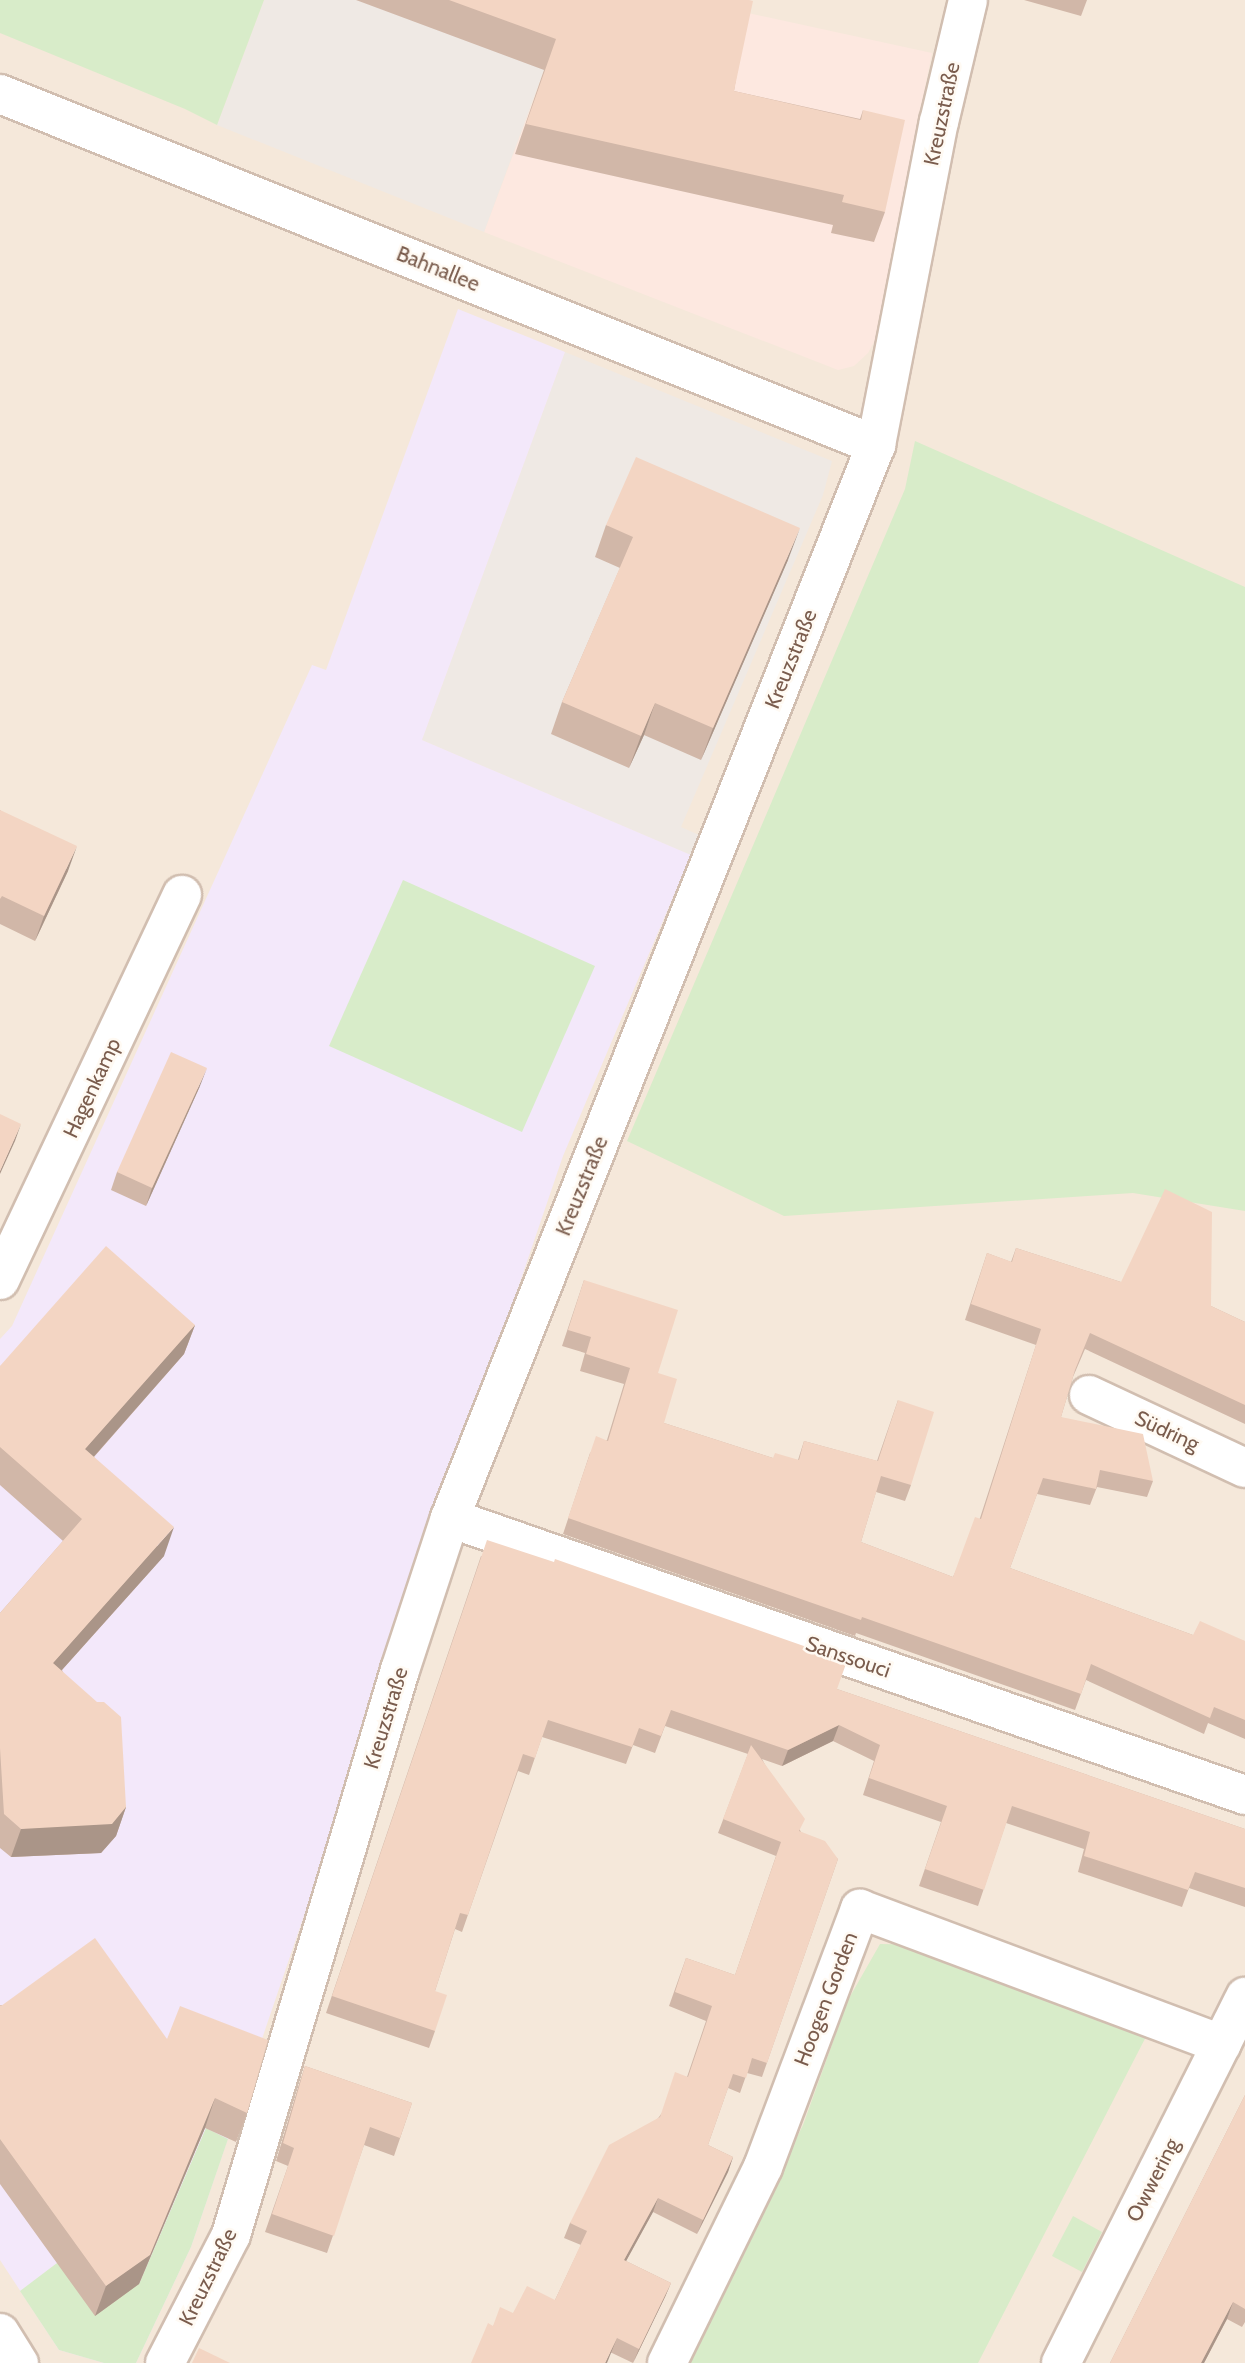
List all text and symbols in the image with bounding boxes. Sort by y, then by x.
street label: Kreuzstraße [919,60,965,168]
street label: Bahnallee [393,241,483,297]
street label: Kreuzstraße [760,606,822,712]
street label: Hagenkamp [58,1034,126,1142]
street label: Kreuzstraße [551,1133,613,1239]
street label: Südring [1131,1405,1203,1457]
street label: Sanssouci [802,1631,894,1683]
street label: Kreuzstraße [359,1664,413,1772]
street label: Hoogen Gorden [789,1928,863,2070]
street label: Owwering [1121,2134,1185,2226]
street label: Kreuzstraße [174,2224,242,2330]

